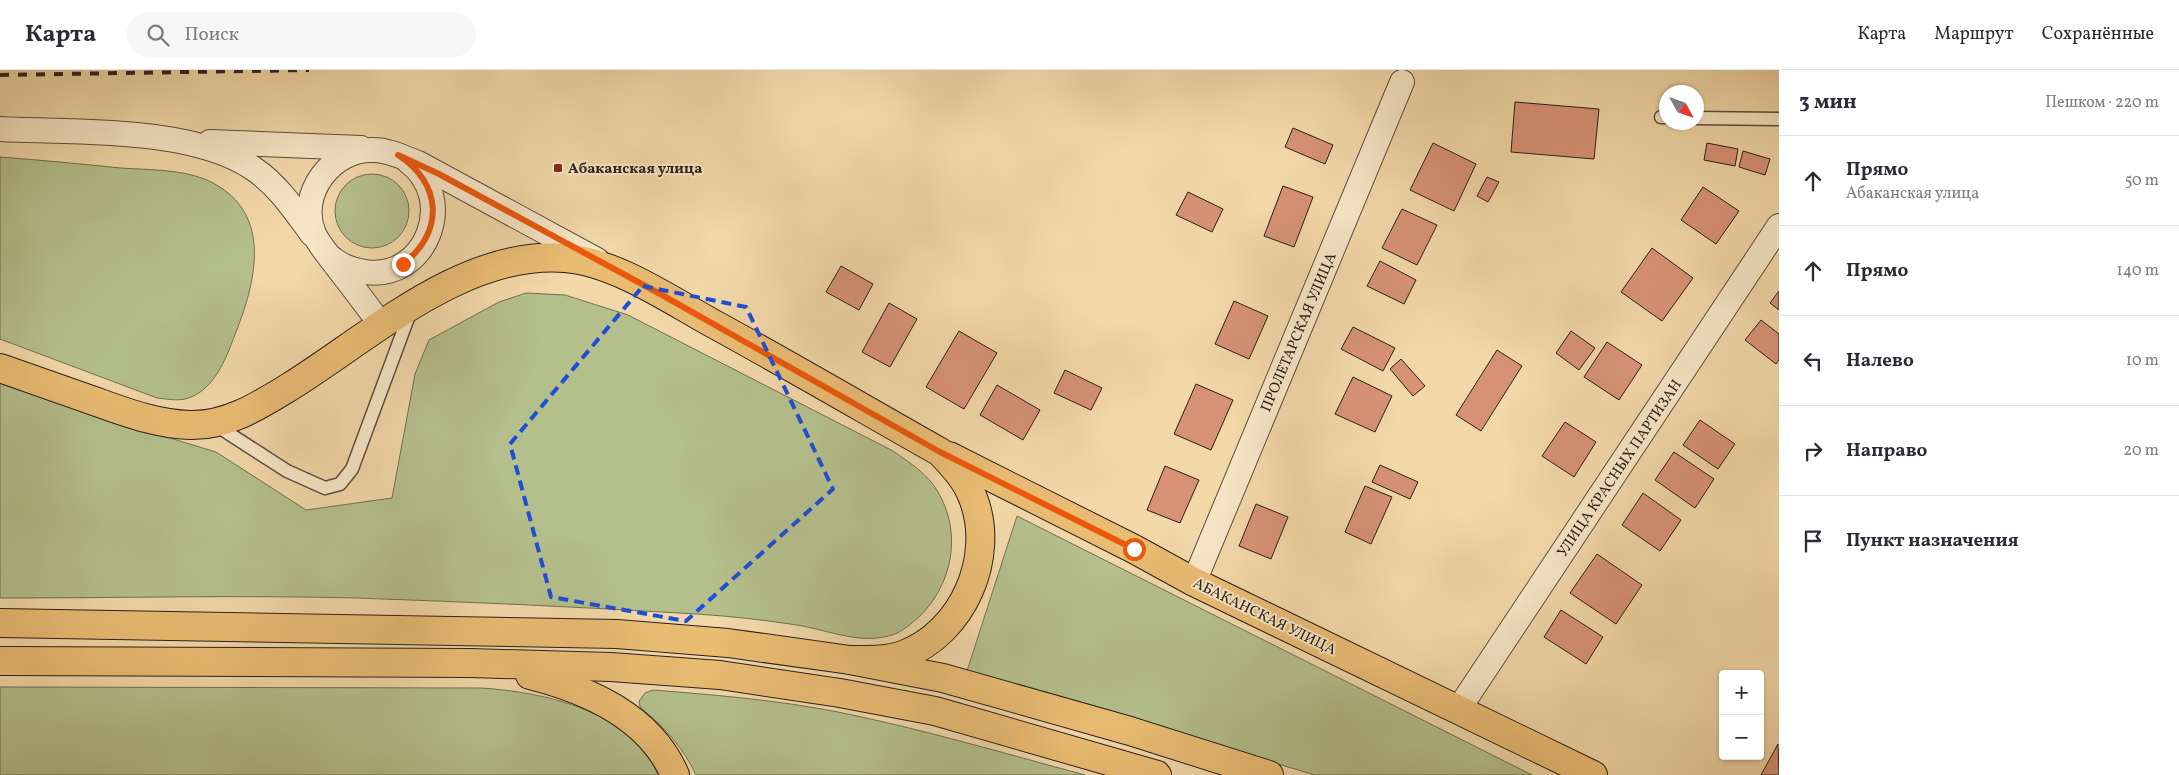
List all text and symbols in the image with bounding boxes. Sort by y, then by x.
search box [126,12,476,57]
text: Карта [25,18,96,52]
icon: search [144,21,172,49]
text: Поиск [184,22,239,48]
text: Карта [1857,22,1906,47]
text: Маршрут [1934,22,2014,47]
text: Сохранённые [2042,22,2154,47]
north arrow [1659,85,1704,130]
text: 3 мин [1799,88,1857,117]
text: Пешком · 220 m [2045,92,2159,114]
text: Прямо [1846,157,1908,183]
place label: Абаканская улица [568,159,702,180]
marker: Абаканская улица [552,162,564,174]
icon: ahead [1799,167,1827,195]
text: 50 m [2125,170,2159,192]
text: Абаканская улица [1846,183,1979,205]
street label: ПРОЛЕТАРСКАЯ УЛИЦА [1256,249,1343,416]
route end [392,253,415,276]
icon: ahead [1799,257,1827,285]
text: Прямо [1846,258,1908,284]
text: 140 m [2117,260,2159,282]
icon: left [1799,347,1827,375]
text: Налево [1846,348,1914,374]
text: 10 m [2126,350,2159,372]
street label: УЛИЦА КРАСНЫХ ПАРТИЗАН [1553,376,1688,562]
icon: right [1799,437,1827,465]
text: Направо [1846,438,1928,464]
text: 20 m [2124,440,2159,462]
icon: arrive [1799,527,1827,555]
text: Пункт назначения [1846,528,2019,554]
route start [1123,538,1146,561]
street label: АБАКАНСКАЯ УЛИЦА [1189,573,1340,661]
map controls [1719,670,1764,760]
button: + [1719,670,1764,715]
button: − [1719,715,1764,760]

